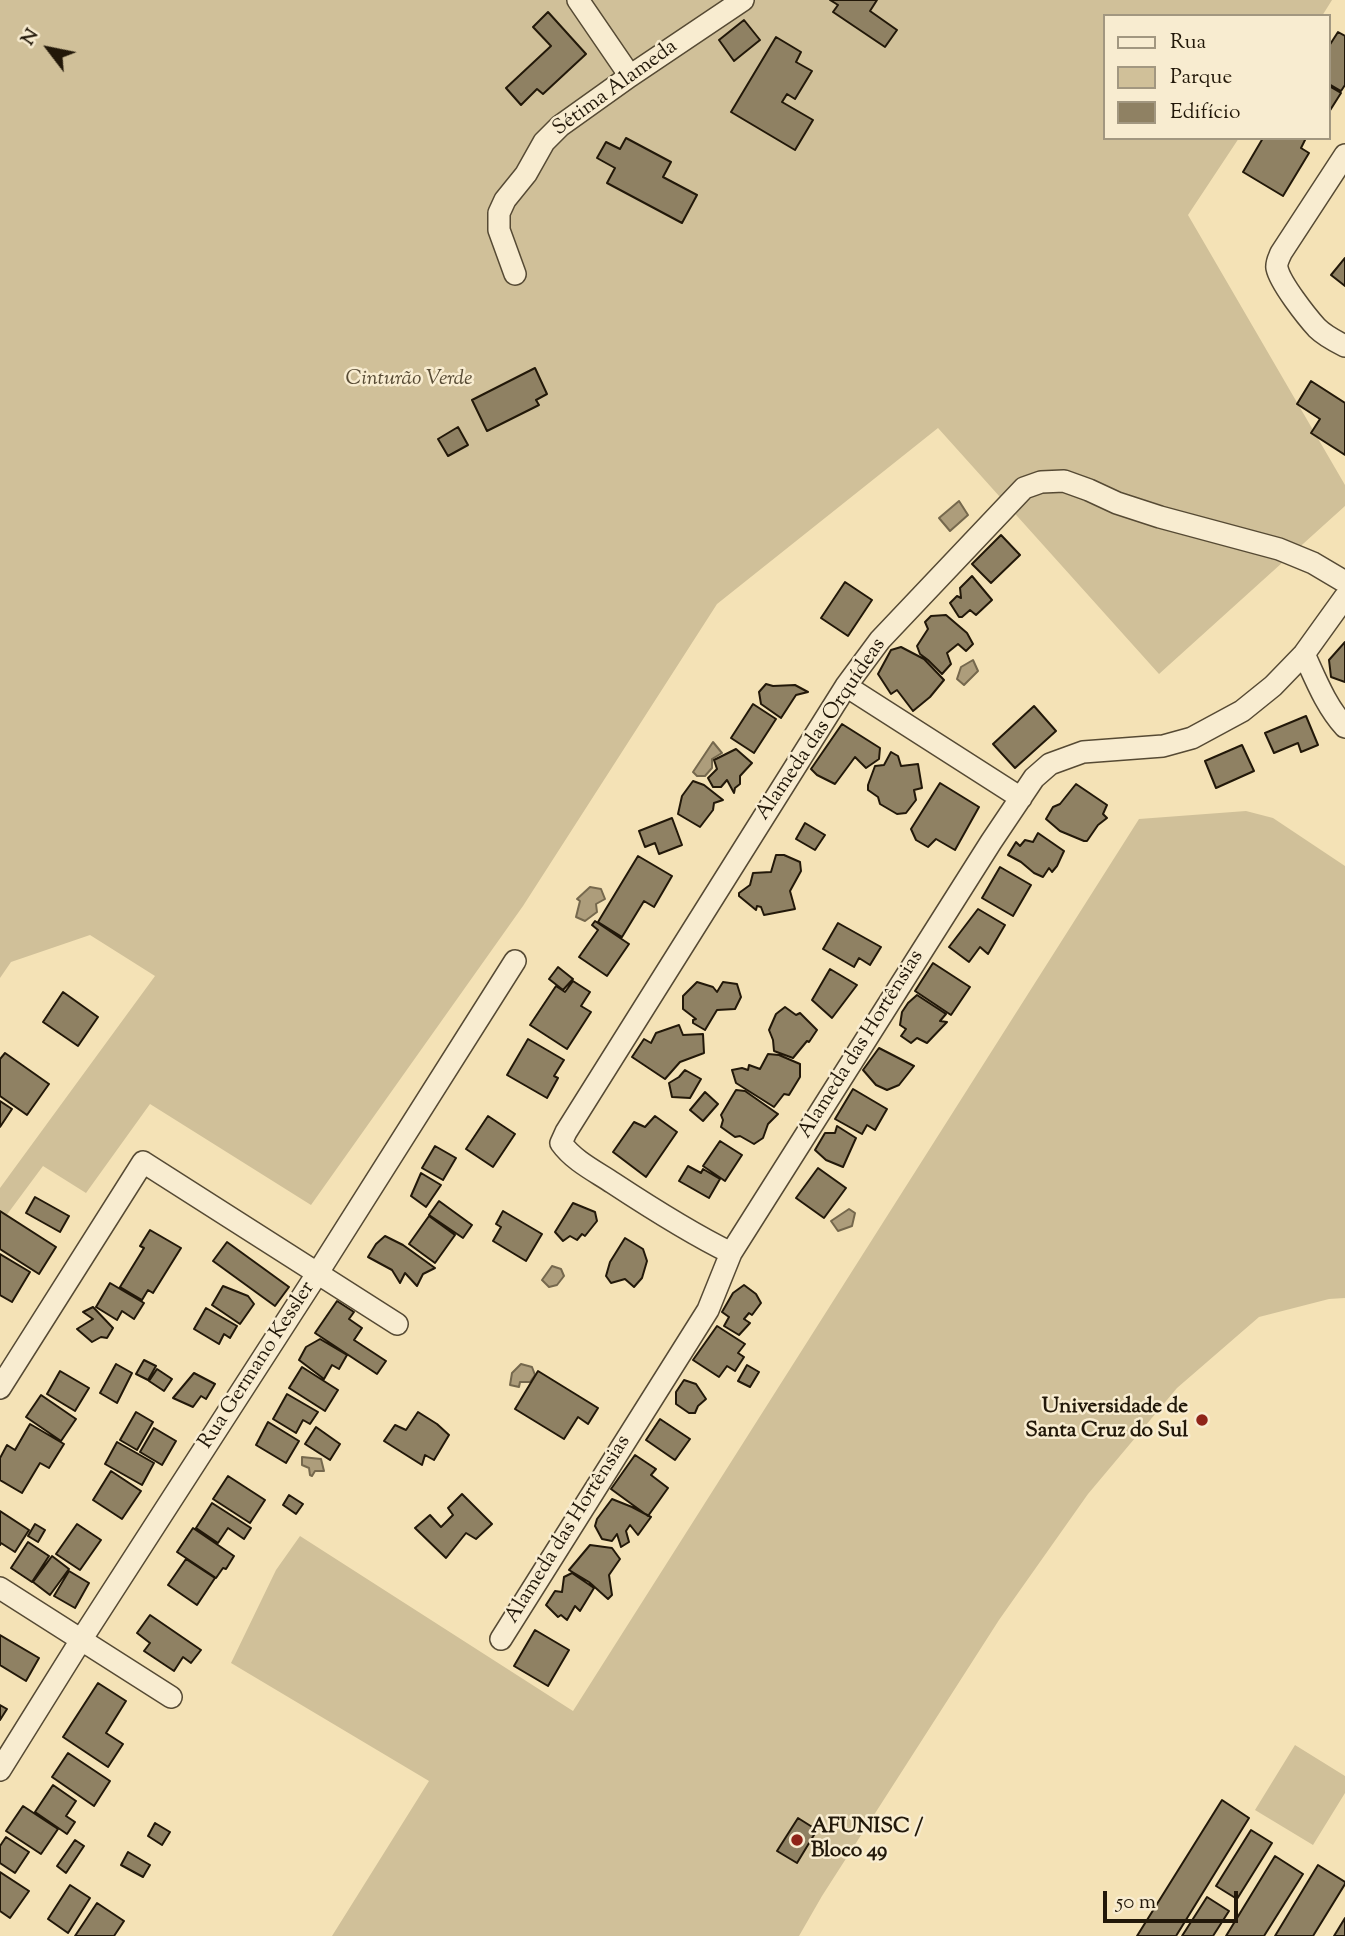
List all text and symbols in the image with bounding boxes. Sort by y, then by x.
north arrow [14,14,84,84]
legend [1104,14,1331,140]
text: N [15,24,46,51]
text: Rua [1170,28,1206,58]
street label: Sétima Alameda [549,35,683,143]
text: Parque [1170,63,1232,93]
text: Edifício [1170,98,1240,128]
park label: Cinturão Verde [346,367,472,393]
street label: Alameda das Orquídeas [752,634,892,826]
street label: Alameda das Hortênsias [794,946,930,1144]
street label: Rua Germano Kessler [194,1278,322,1454]
place label: Universidade de Santa Cruz do Sul [1025,1395,1188,1445]
marker: Universidade de Santa Cruz do Sul [1194,1412,1210,1428]
street label: Alameda das Hortênsias [501,1431,637,1629]
place label: AFUNISC / Bloco 49 [811,1815,923,1865]
marker: AFUNISC / Bloco 49 [789,1832,805,1848]
scale bar [1107,1876,1242,1920]
text: 50 m [1116,1888,1156,1918]

